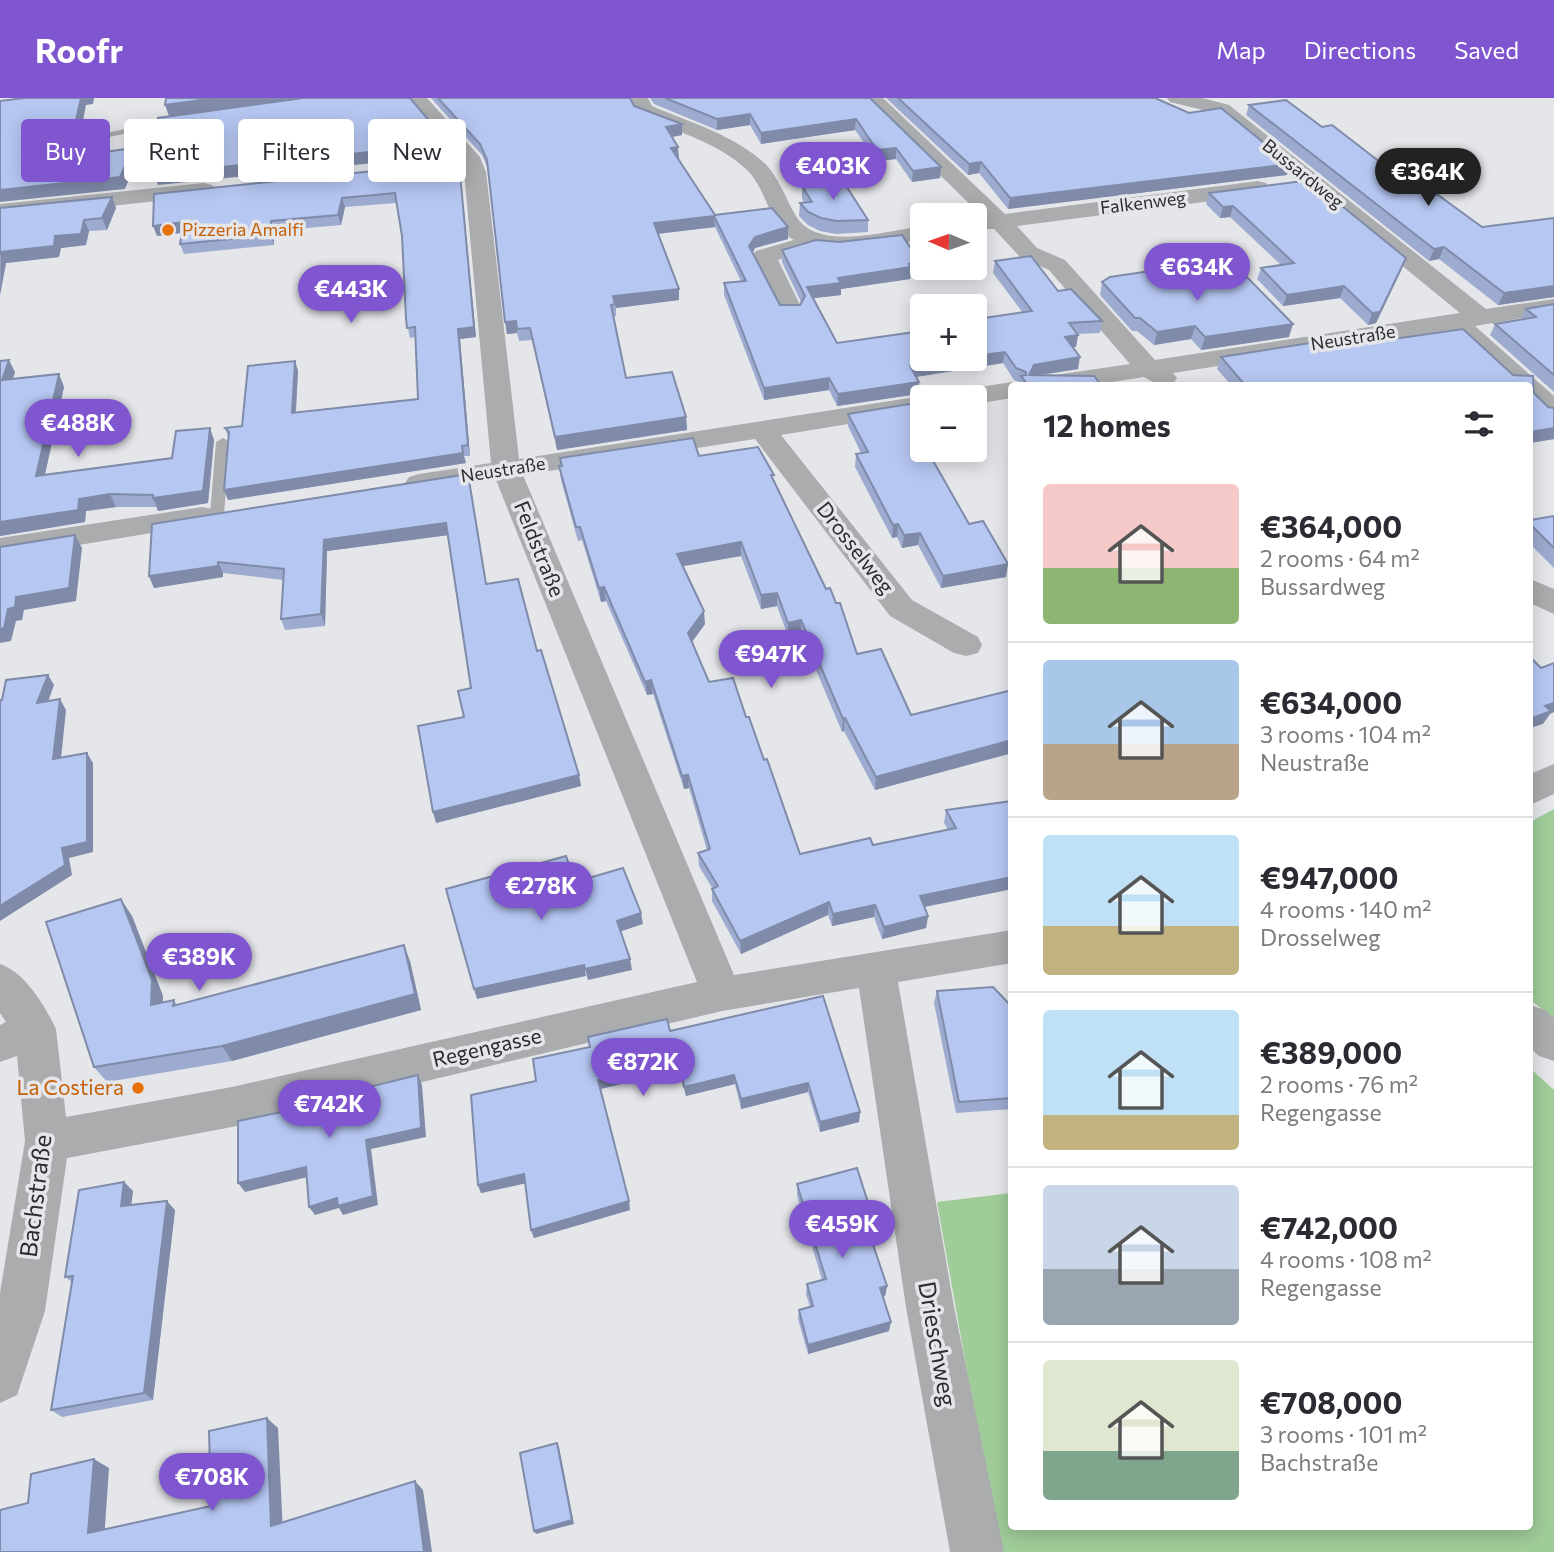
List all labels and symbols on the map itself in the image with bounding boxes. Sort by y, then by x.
street label: Bussardweg [1259,134,1349,213]
pin: €403K [784,142,882,202]
pin: €364K [1379,148,1477,208]
street label: Falkenweg [1099,186,1187,218]
north arrow [910,203,987,280]
place label: Pizzeria Amalfi [182,218,304,240]
marker: Pizzeria Amalfi [160,222,176,238]
pin: €634K [1148,244,1246,303]
pin: €443K [302,266,400,325]
street label: Neustraße [1309,319,1397,355]
pin: €488K [29,400,127,459]
street label: Neustraße [459,451,547,487]
street label: Drosselweg [812,496,900,598]
street label: Feldstraße [510,497,571,600]
pin: €947K [722,630,820,690]
pin: €278K [492,862,590,922]
pin: €389K [150,934,248,993]
street label: Regengasse [430,1022,544,1071]
pin: €872K [594,1038,692,1098]
place label: La Costiera [17,1074,124,1099]
marker: La Costiera [130,1080,146,1096]
pin: €742K [280,1080,378,1140]
street label: Bachstraße [13,1133,56,1259]
pin: €459K [793,1200,891,1260]
street label: Drieschweg [913,1279,964,1409]
pin: €708K [163,1454,261,1513]

